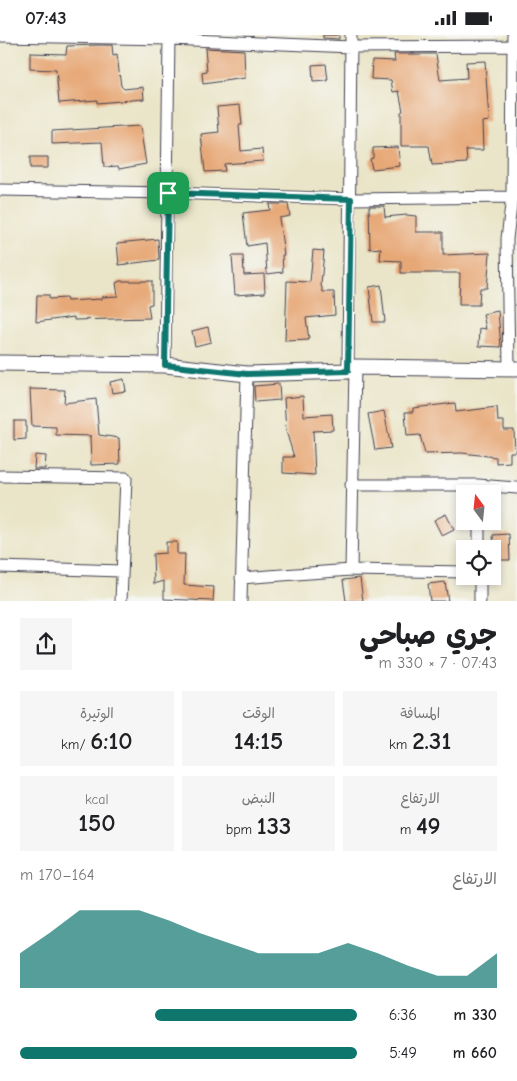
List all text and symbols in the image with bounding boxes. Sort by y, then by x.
text: 07:43 [25,7,67,29]
pin [147,172,189,214]
icon: arrive [154,179,182,207]
north arrow [456,485,501,530]
map controls [456,485,501,585]
button: locate [456,540,501,585]
button: share [20,618,72,670]
text: جري صباحي [359,619,497,651]
text: 07:43 · 7 × 330 m [379,654,497,672]
text: الوتيرة [80,705,114,722]
text: الوقت [242,705,275,722]
text: المسافة [400,705,440,722]
text: 6:10 [90,726,133,755]
text: 14:15 [234,726,283,755]
text: 2.31 [412,726,451,755]
text: /km [61,736,90,753]
text: km [389,736,412,753]
text: النبض [242,790,275,807]
text: الارتفاع [401,790,440,807]
text: kcal [85,791,109,808]
text: 150 [78,808,116,837]
text: 133 [257,811,291,840]
text: 49 [416,811,441,840]
text: bpm [226,821,257,838]
text: m [400,821,416,838]
text: 164–170 m [20,866,95,884]
text: الارتفاع [452,870,497,888]
text: 6:36 [389,1006,417,1024]
text: 330 m [454,1006,497,1024]
text: 5:49 [389,1044,417,1062]
text: 660 m [453,1044,497,1062]

